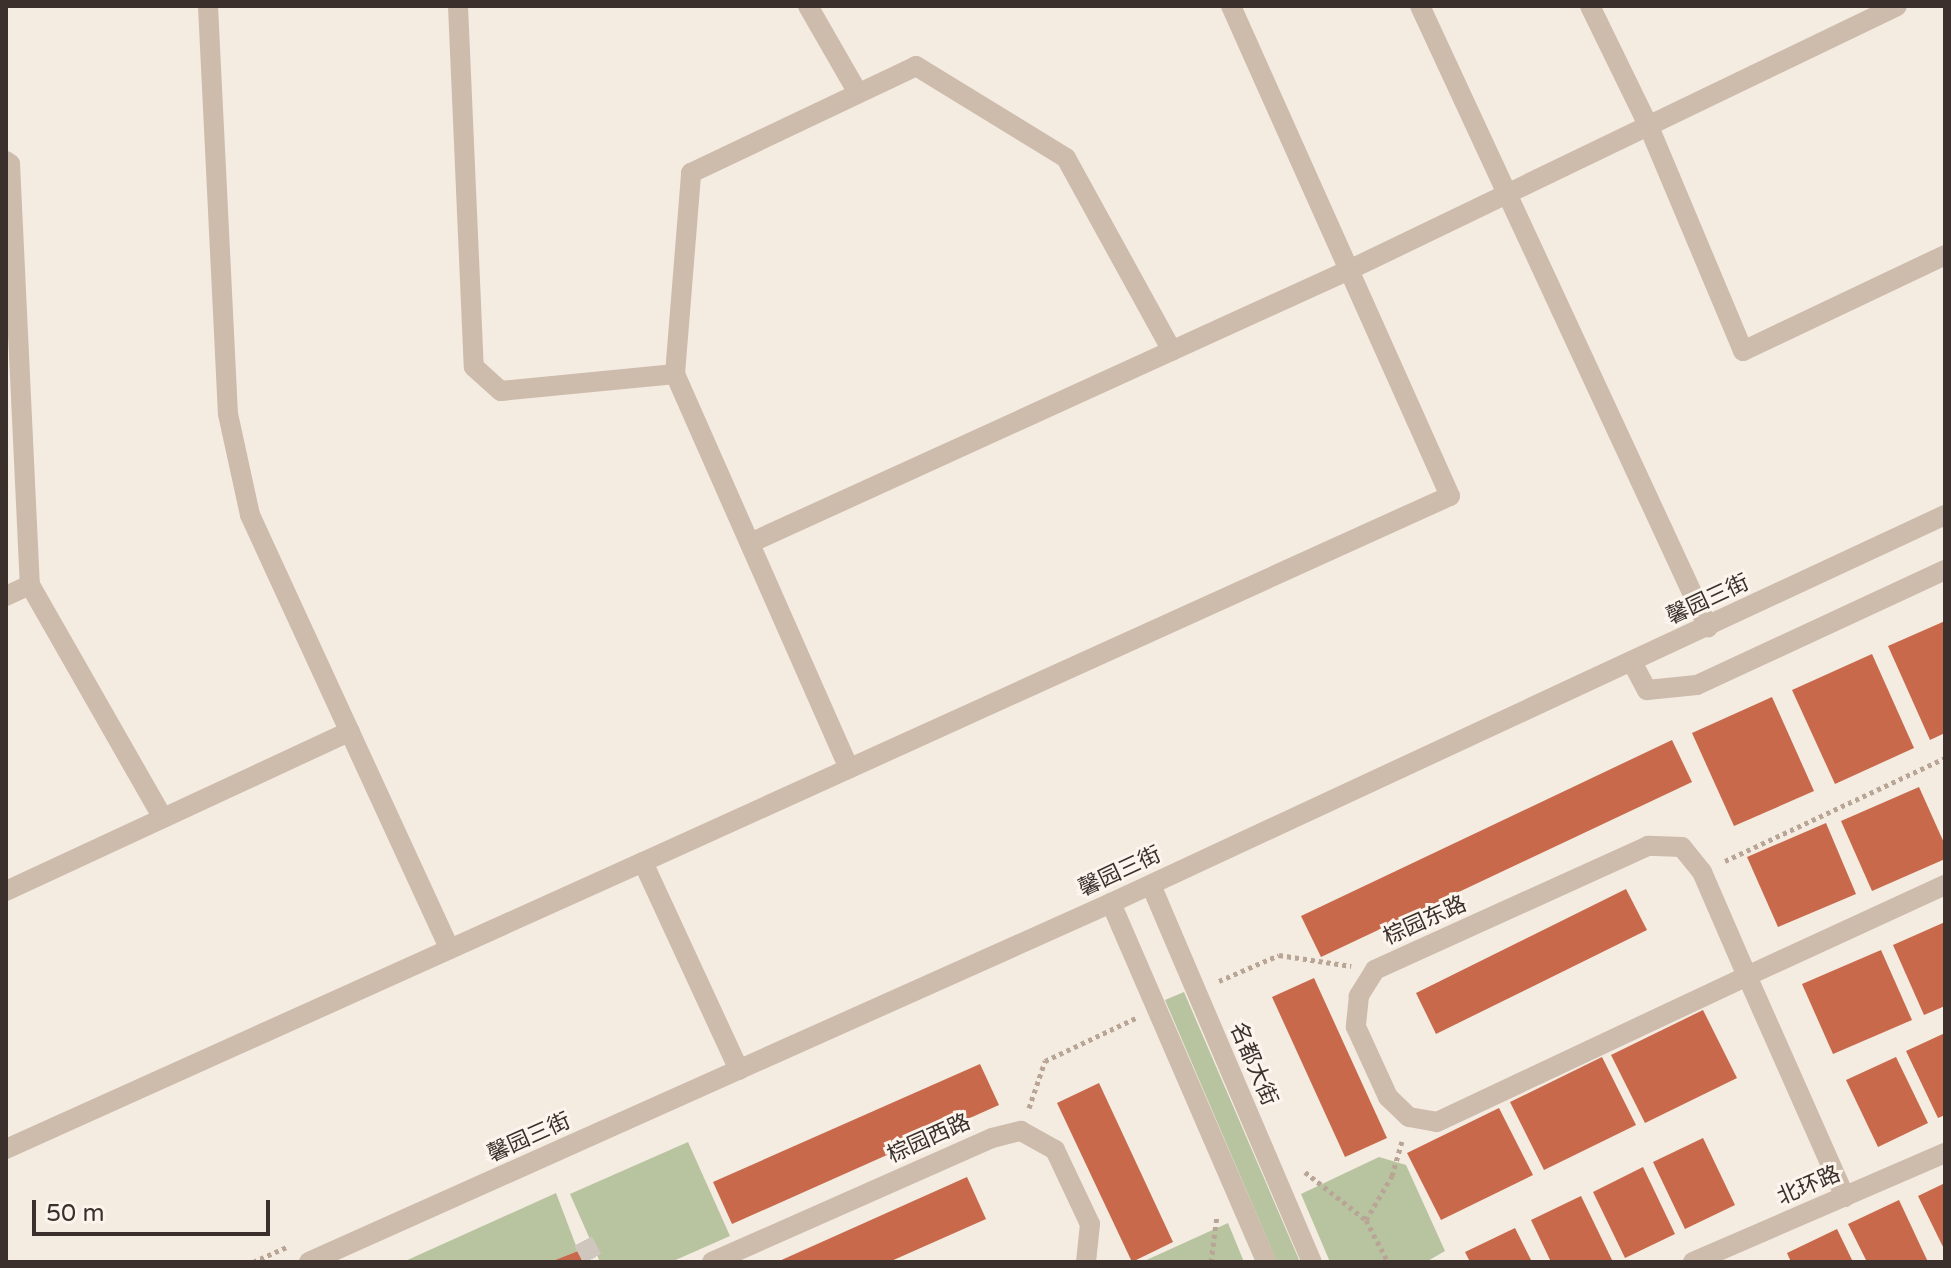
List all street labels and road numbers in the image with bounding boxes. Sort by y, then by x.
street label: 馨园三街 [1663,569,1753,631]
street label: 馨园三街 [1075,841,1165,903]
street label: 棕园东路 [1379,891,1471,951]
street label: 名都大街 [1224,1018,1282,1110]
street label: 馨园三街 [483,1108,575,1168]
street label: 棕园西路 [883,1109,975,1169]
street label: 北环路 [1773,1161,1845,1211]

